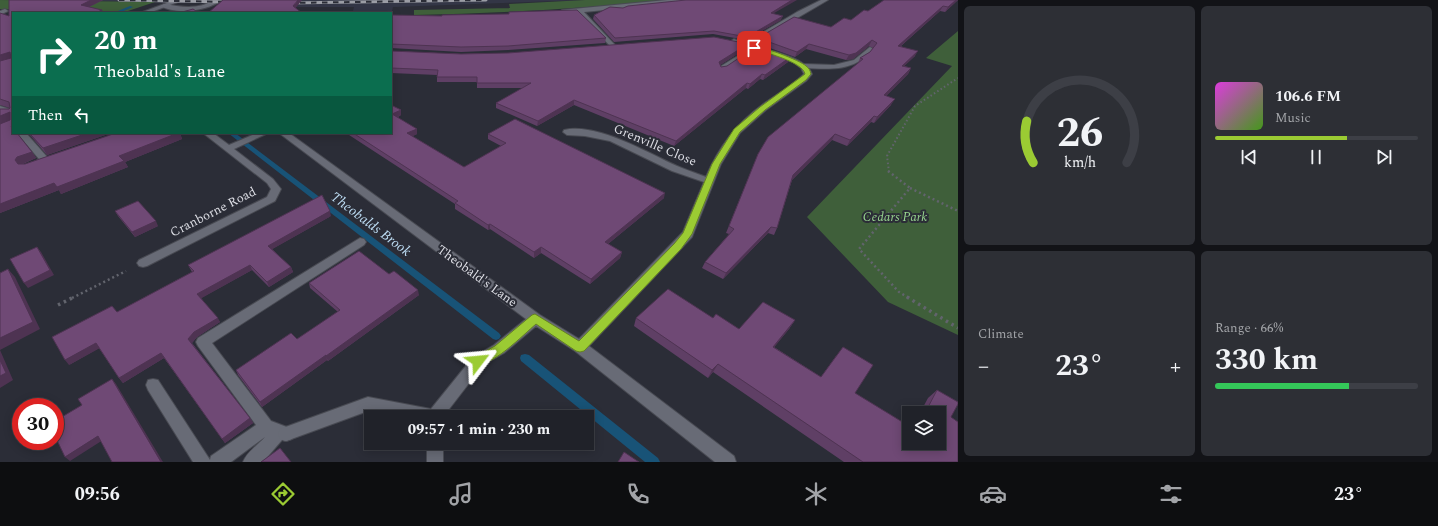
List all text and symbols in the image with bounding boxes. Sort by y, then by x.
text: 20 m [94,19,158,62]
icon: right [28,28,80,80]
pin [737,31,771,65]
icon: arrive [743,37,765,59]
text: Theobald's Lane [94,58,225,85]
text: 106.6 FM [1275,85,1341,108]
text: 26 [1056,102,1103,165]
text: Then [28,104,63,127]
icon: left [71,104,93,126]
text: Music [1275,108,1311,128]
street label: Grenville Close [610,118,700,172]
icon: previous [1238,146,1260,168]
icon: pause [1305,146,1327,168]
icon: next [1373,146,1395,168]
text: km/h [1063,152,1096,174]
street label: Cranborne Road [166,182,260,242]
water label: Theobalds Brook [326,187,416,262]
park label: Cedars Park [863,207,927,227]
street label: Theobald's Lane [433,240,521,312]
text: Range · 66% [1215,318,1283,338]
text: Climate [978,324,1024,344]
text: 330 km [1215,337,1318,383]
position arrow [457,340,499,382]
text: 23° [1055,343,1104,389]
text: − [978,350,989,383]
text: + [1170,350,1181,383]
speed limit sign: 30 [12,398,64,450]
map controls [902,406,946,450]
button: layers [902,406,946,450]
text: 09:57 · 1 min · 230 m [408,418,550,441]
icon: directions [269,480,297,508]
icon: music [447,480,475,508]
icon: phone [624,480,652,508]
icon: climate [802,480,830,508]
icon: car [979,480,1007,508]
icon: filters [1157,480,1185,508]
text: 09:56 [75,481,120,508]
text: 23° [1334,481,1363,508]

